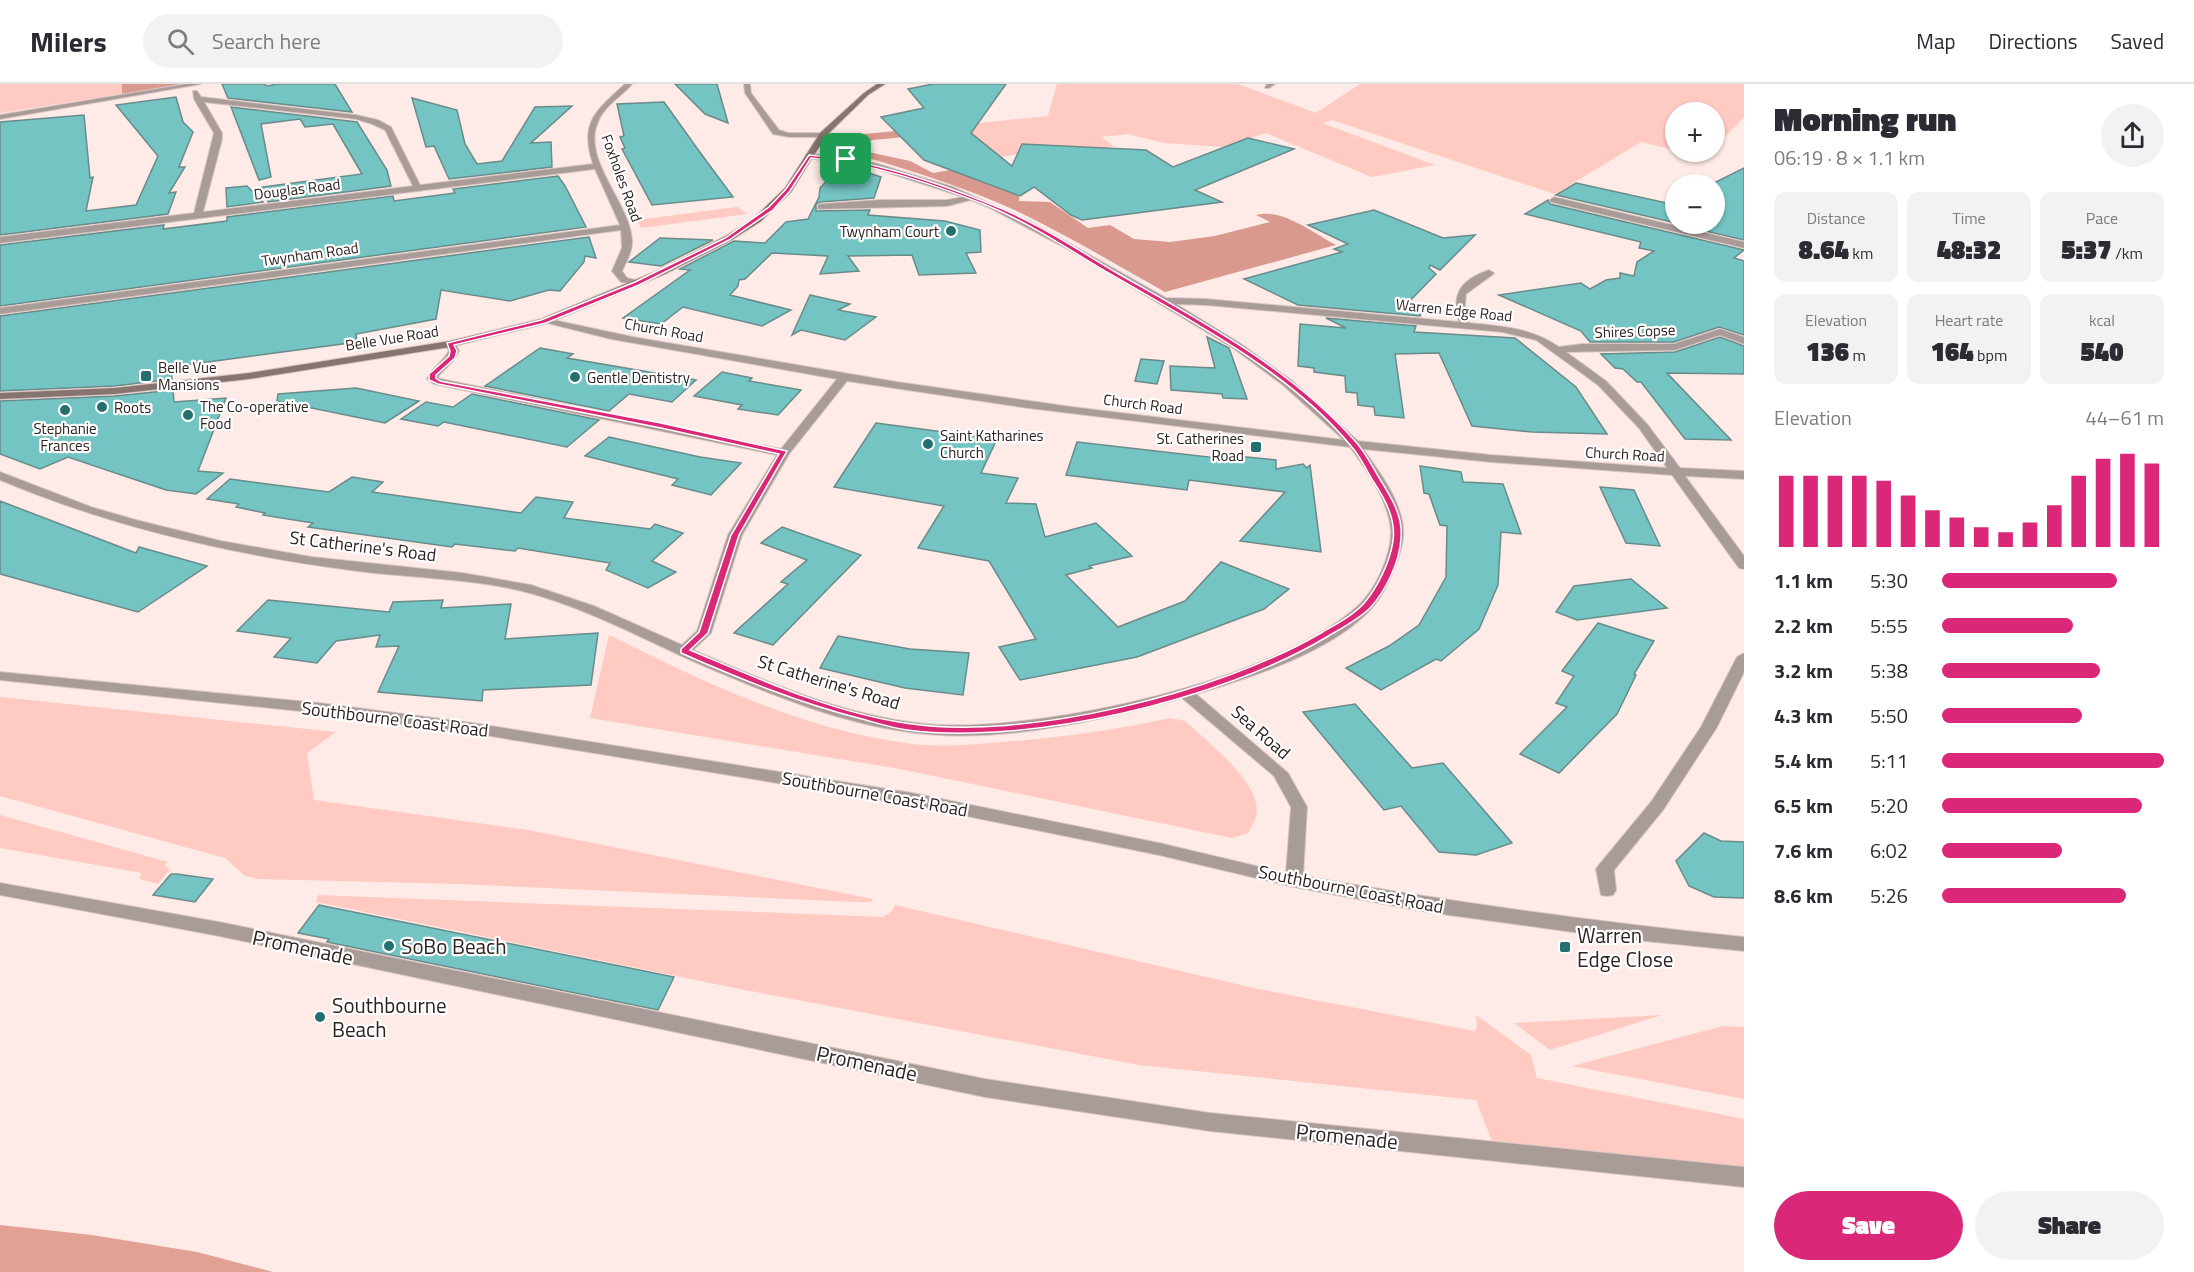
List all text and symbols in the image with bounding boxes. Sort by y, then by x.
search box [143,14,563,68]
text: Milers [30,20,107,63]
text: Search here [212,24,321,58]
icon: search [164,25,197,58]
text: Map [1916,25,1956,57]
text: Directions [1989,25,2078,57]
text: Saved [2111,25,2164,57]
text: Morning run [1774,94,1956,144]
map controls [1665,102,1725,234]
button: + [1665,102,1725,162]
button: share [2101,104,2164,167]
street label: Foxholes Road [595,131,649,225]
pin [820,133,871,184]
icon: arrive [829,142,862,175]
text: 06:19 · 8 × 1.1 km [1774,142,1925,173]
street label: Douglas Road [252,172,342,206]
button: − [1665,174,1725,234]
text: Distance [1807,206,1865,230]
text: Time [1952,206,1986,230]
text: Pace [2086,206,2118,230]
place label: Twynham Court [840,220,940,243]
marker: Twynham Court [944,224,958,238]
text: 8.64 [1799,230,1849,269]
text: 48:32 [1937,230,2001,269]
text: 5:37 [2061,230,2112,269]
street label: Twynham Road [260,236,360,272]
text: km [1849,241,1873,265]
text: /km [2112,241,2143,265]
street label: Warren Edge Road [1395,292,1513,328]
text: Elevation [1805,308,1867,332]
text: Heart rate [1935,308,2003,332]
text: kcal [2089,308,2115,332]
street label: Church Road [623,312,705,348]
street label: Shires Copse [1594,318,1676,344]
street label: Belle Vue Road [344,319,440,357]
text: 136 [1806,332,1849,371]
text: 164 [1931,332,1974,371]
text: 540 [2081,332,2123,371]
text: m [1849,343,1866,367]
text: bpm [1974,343,2007,367]
place label: Belle Vue Mansions [158,356,219,396]
place label: Gentle Dentistry [587,366,690,389]
marker: Belle Vue Mansions [139,369,153,383]
marker: Gentle Dentistry [568,370,582,384]
street label: Church Road [1102,388,1184,420]
place label: The Co-operative Food [200,395,309,435]
place label: Roots [114,396,151,419]
marker: Roots [95,400,109,414]
text: Elevation [1774,402,1852,433]
text: 44–61 m [2085,402,2164,433]
marker: Stephanie Frances [58,403,72,417]
marker: The Co-operative Food [181,408,195,422]
place label: Stephanie Frances [33,417,97,457]
place label: Saint Katharines Church [940,424,1043,464]
place label: St. Catherines Road [1157,427,1244,467]
marker: Saint Katharines Church [921,437,935,451]
marker: St. Catherines Road [1249,440,1263,454]
street label: Church Road [1585,440,1665,468]
street label: St Catherine's Road [288,524,438,568]
text: 1.1 km [1774,565,1833,596]
text: 5:30 [1870,565,1908,596]
text: 2.2 km [1774,610,1833,641]
text: 5:55 [1870,610,1908,641]
street label: St Catherine's Road [755,648,903,716]
text: 3.2 km [1774,655,1833,686]
text: 5:38 [1870,655,1908,686]
street label: Southbourne Coast Road [300,694,490,744]
street label: Sea Road [1225,699,1297,765]
text: 4.3 km [1774,700,1833,731]
text: 5:50 [1870,700,1908,731]
text: 5.4 km [1774,745,1833,776]
text: 5:11 [1870,745,1908,776]
street label: Southbourne Coast Road [780,764,970,824]
text: 6.5 km [1774,790,1833,821]
text: 5:20 [1870,790,1908,821]
text: 7.6 km [1774,835,1833,866]
text: 6:02 [1870,835,1908,866]
street label: Southbourne Coast Road [1256,858,1446,920]
text: 8.6 km [1774,880,1833,911]
text: 5:26 [1870,880,1908,911]
place label: Warren Edge Close [1577,919,1673,975]
street label: Promenade [250,921,356,973]
place label: SoBo Beach [401,930,507,962]
marker: SoBo Beach [382,939,396,953]
marker: Warren Edge Close [1558,940,1572,954]
place label: Southbourne Beach [332,989,447,1045]
marker: Southbourne Beach [313,1010,327,1024]
street label: Promenade [814,1037,920,1089]
street label: Promenade [1294,1115,1400,1157]
button: Save [1774,1191,1963,1260]
button: Share [1975,1191,2164,1260]

